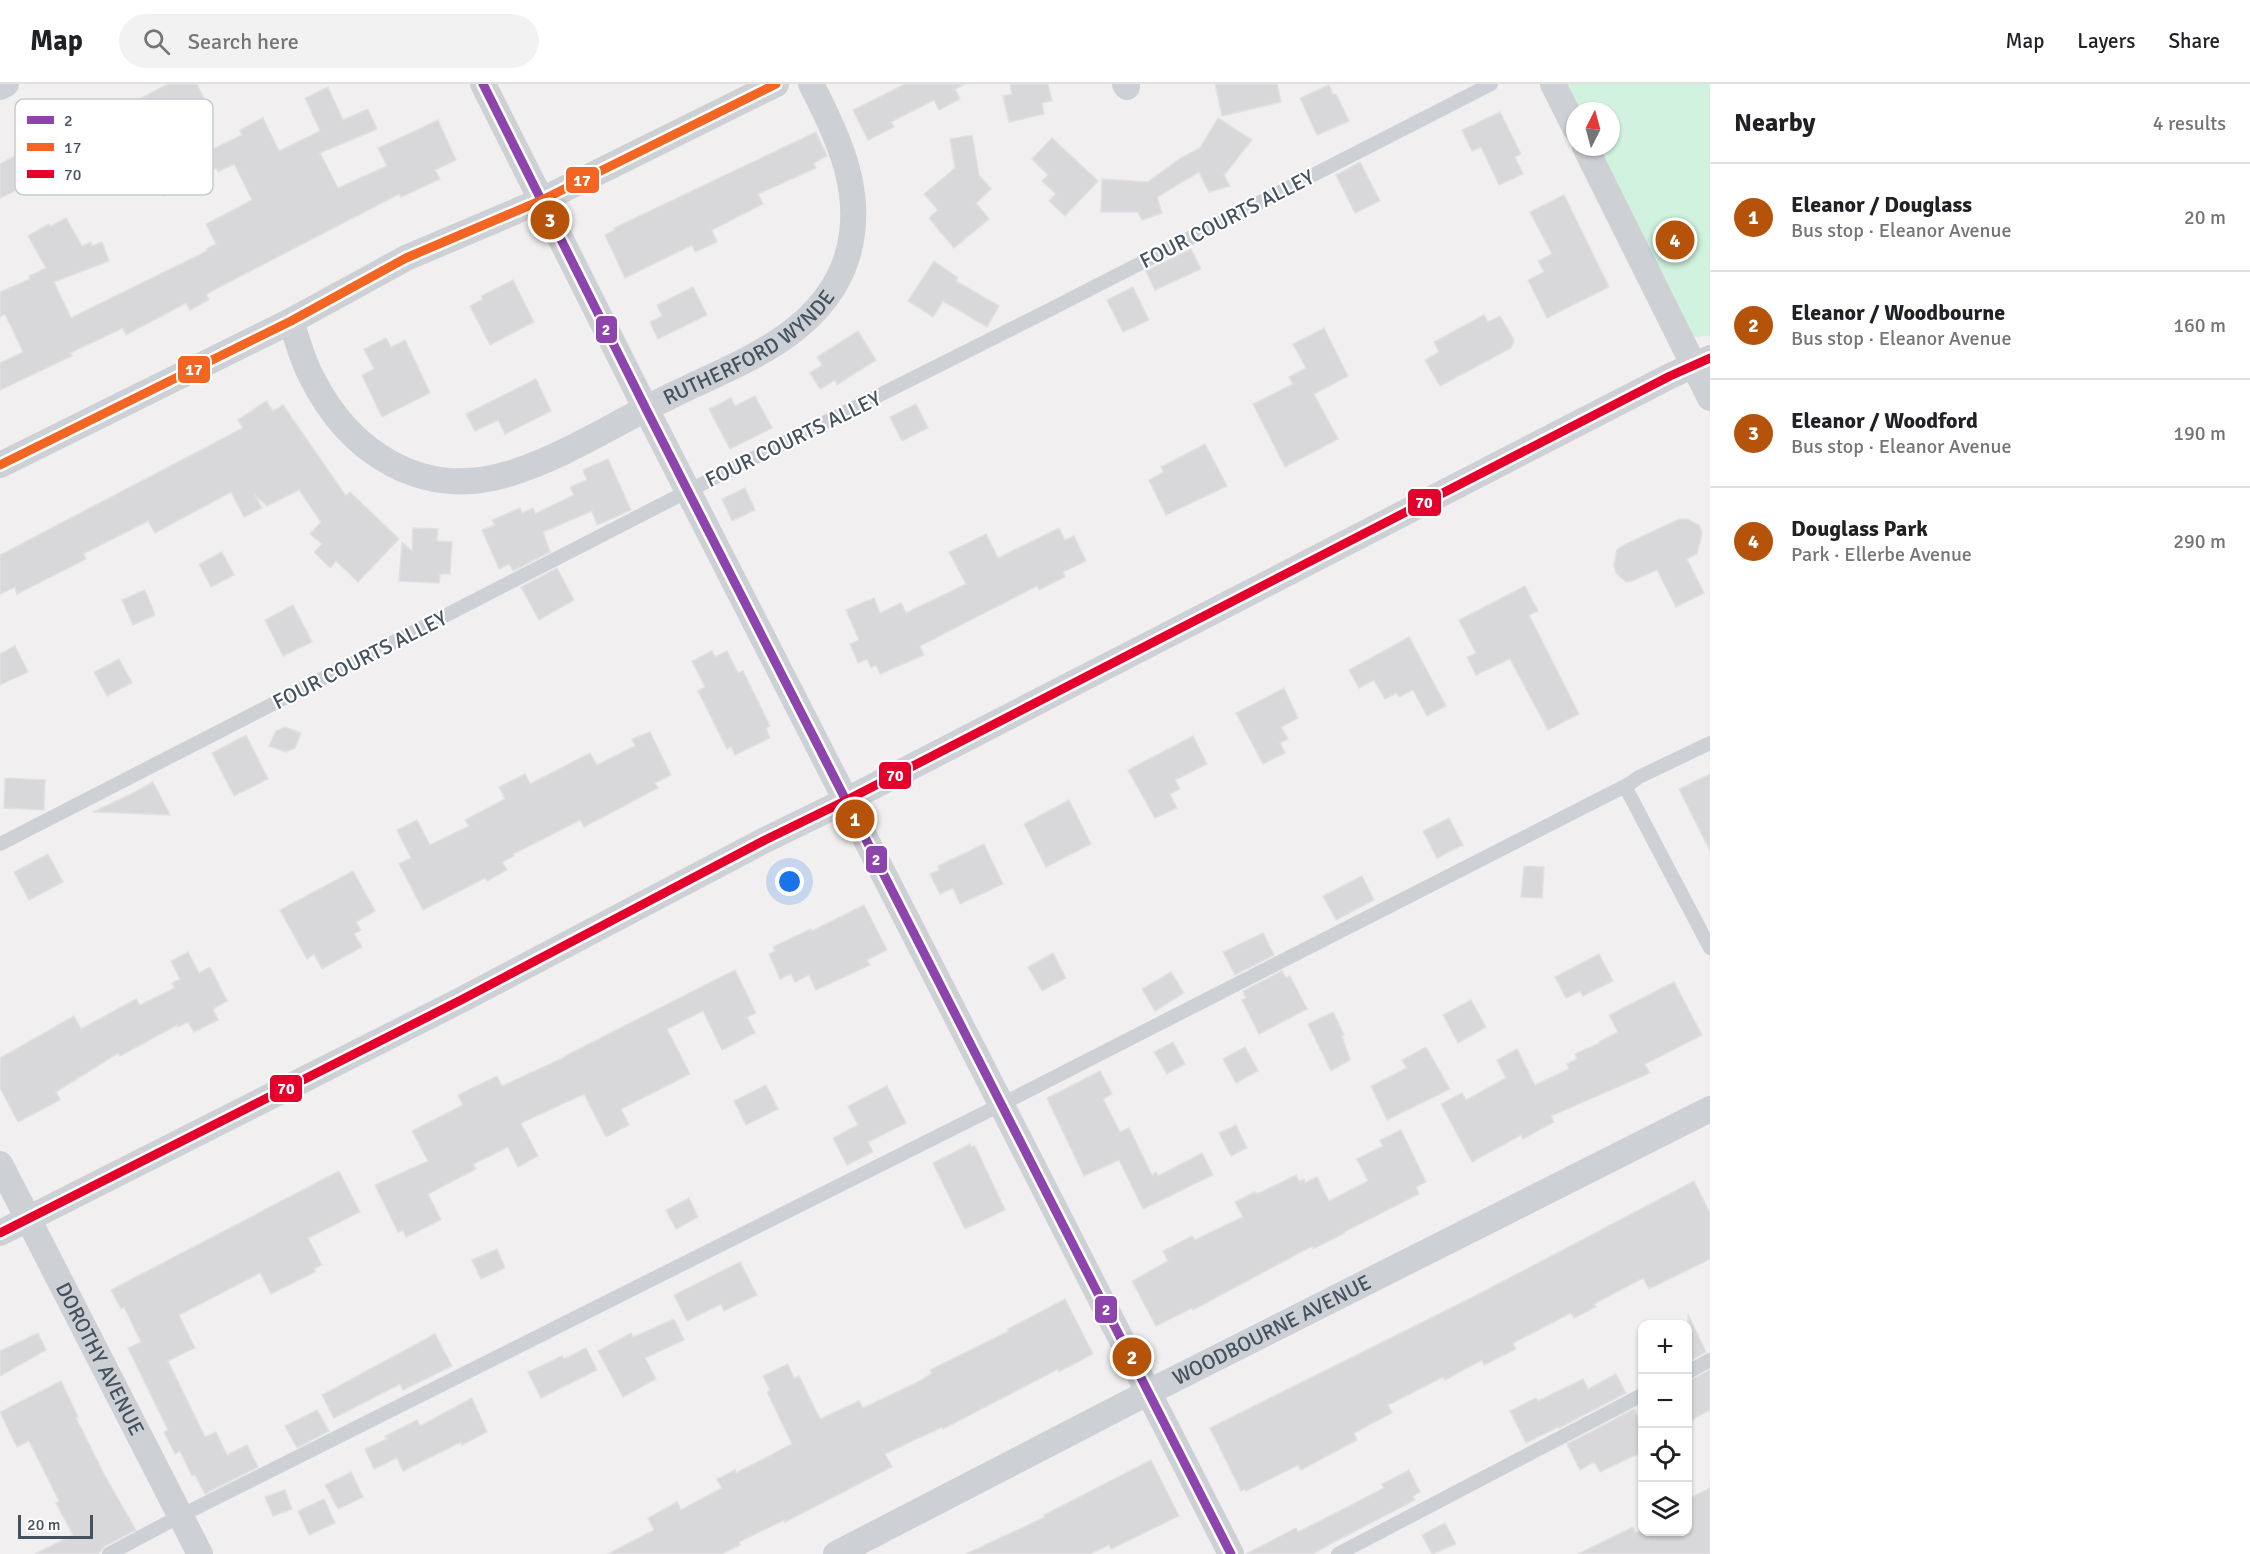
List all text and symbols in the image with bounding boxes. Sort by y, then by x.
search box [119,14,539,68]
text: Map [30,24,83,58]
icon: search [140,25,173,58]
text: Search here [188,28,299,55]
text: Map [2006,28,2044,54]
text: Layers [2077,28,2135,54]
text: Share [2168,28,2220,54]
legend [15,99,213,195]
north arrow [1566,102,1620,156]
text: Nearby [1734,107,1815,139]
text: 2 [64,111,73,131]
text: 4 results [2153,111,2226,136]
text: 17 [64,138,81,158]
street label: FOUR COURTS ALLEY [1136,164,1319,274]
text: 70 [64,165,81,185]
line badge: 17 [565,166,600,194]
text: 17 [573,171,591,191]
text: Eleanor / Douglass [1791,191,1972,218]
pin: 3 [530,198,570,242]
text: 1 [1748,205,1759,230]
text: 20 m [2184,205,2226,230]
pin: 4 [1656,218,1694,262]
text: Bus stop · Eleanor Avenue [1791,218,2011,243]
street label: RUTHERFORD WYNDE [659,285,841,411]
text: Eleanor / Woodbourne [1791,299,2005,326]
text: 2 [1748,313,1759,338]
text: 160 m [2173,313,2226,338]
line badge: 2 [595,315,618,344]
text: 2 [602,320,610,340]
text: Bus stop · Eleanor Avenue [1791,326,2011,351]
line badge: 17 [177,355,211,384]
text: 17 [185,360,203,380]
street label: FOUR COURTS ALLEY [701,385,885,493]
text: Eleanor / Woodford [1791,407,1978,434]
text: 3 [1748,421,1759,446]
text: 190 m [2173,421,2226,446]
text: Bus stop · Eleanor Avenue [1791,434,2011,459]
line badge: 70 [1407,488,1442,517]
text: 70 [1415,493,1433,513]
text: Douglass Park [1791,515,1928,542]
text: 4 [1748,529,1759,554]
text: 290 m [2173,529,2226,554]
text: Park · Ellerbe Avenue [1791,542,1972,567]
street label: FOUR COURTS ALLEY [269,605,452,715]
line badge: 70 [878,761,912,790]
text: 70 [886,766,904,786]
pin: 1 [836,796,874,842]
line badge: 2 [865,845,888,874]
text: 2 [872,850,880,870]
your location [775,867,804,896]
line badge: 70 [269,1074,303,1103]
text: 70 [277,1079,295,1099]
street label: WOODBOURNE AVENUE [1168,1269,1375,1391]
street label: DOROTHY AVENUE [50,1278,150,1440]
line badge: 2 [1094,1295,1118,1324]
text: 2 [1102,1300,1110,1320]
map controls [1638,1320,1692,1536]
button: + [1638,1320,1692,1374]
pin: 2 [1112,1334,1152,1380]
button: − [1638,1374,1692,1428]
button: locate [1638,1428,1692,1482]
button: layers [1638,1482,1692,1536]
scale bar [18,1512,93,1540]
text: 20 m [27,1515,61,1535]

